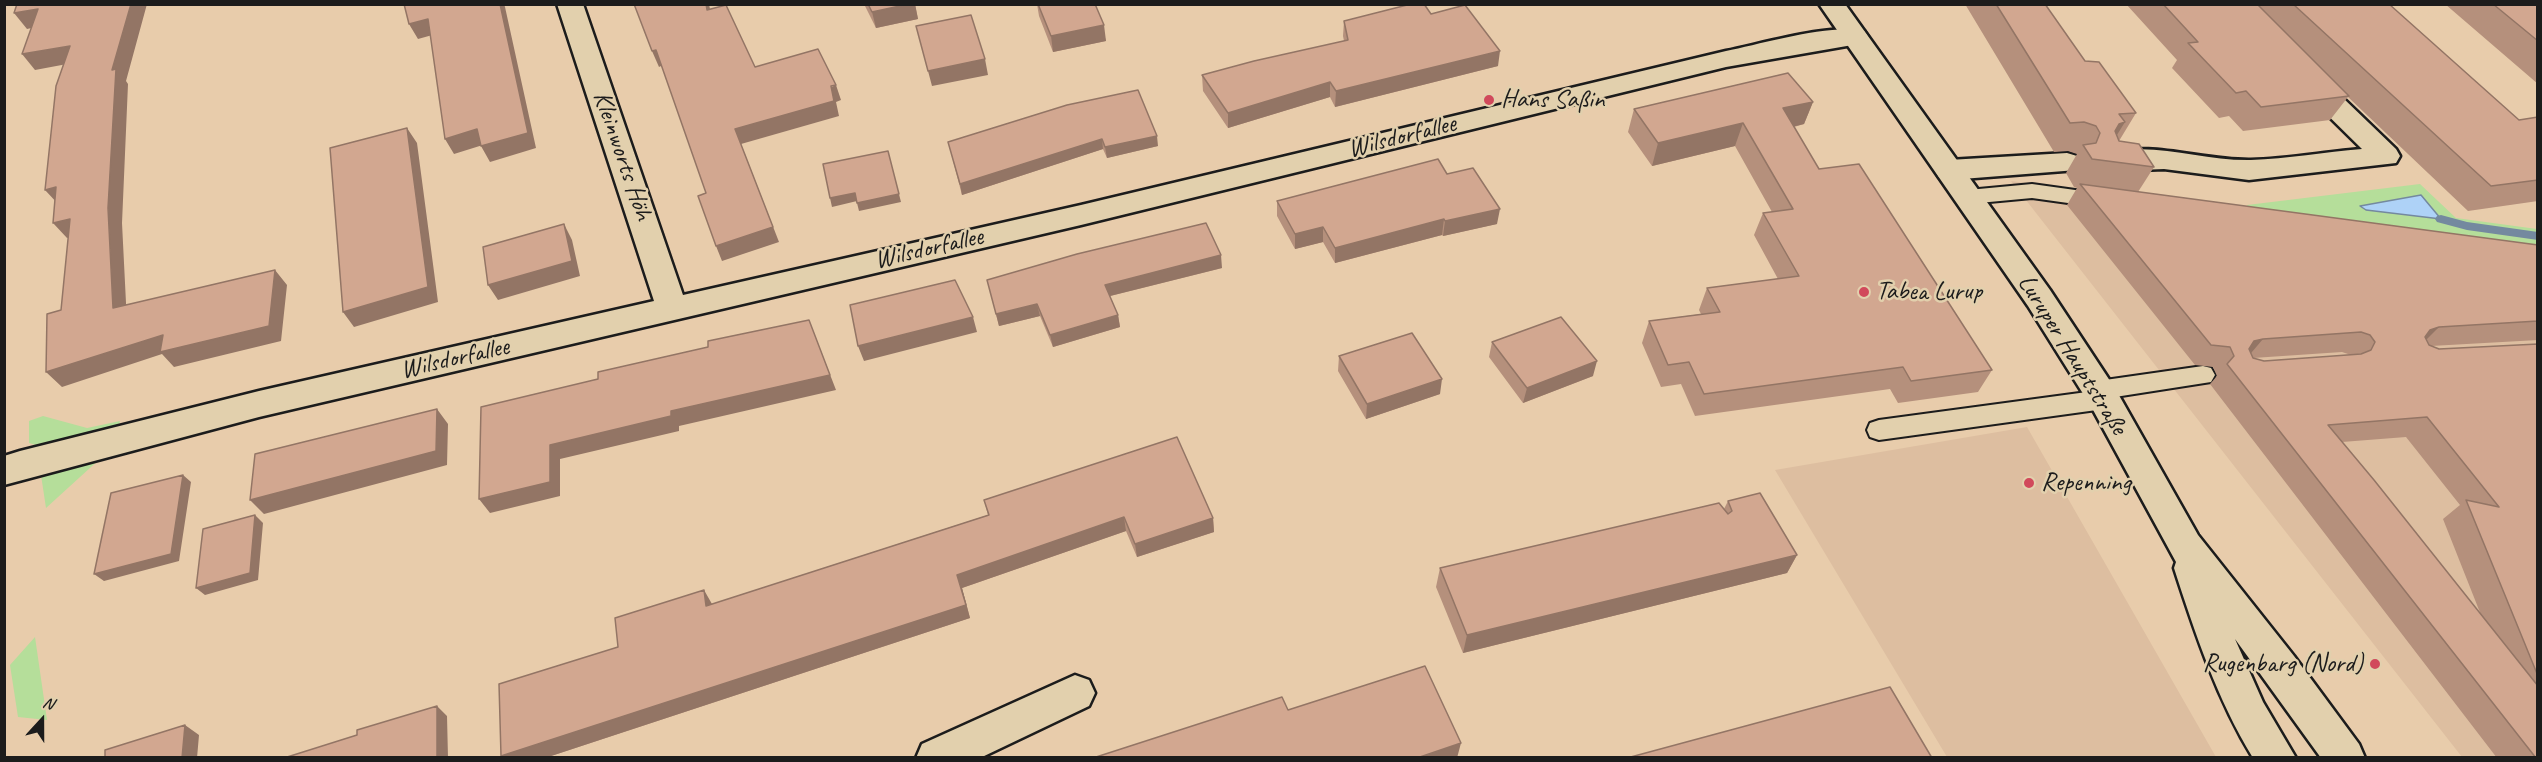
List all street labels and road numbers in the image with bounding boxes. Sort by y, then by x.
street label: Kleinworts Höh [585,87,659,225]
street label: Wilsdorfallee [1345,109,1459,165]
street label: Wilsdorfallee [872,221,986,277]
street label: Luruper Hauptstraße [2010,269,2134,441]
street label: Wilsdorfallee [398,331,512,387]

